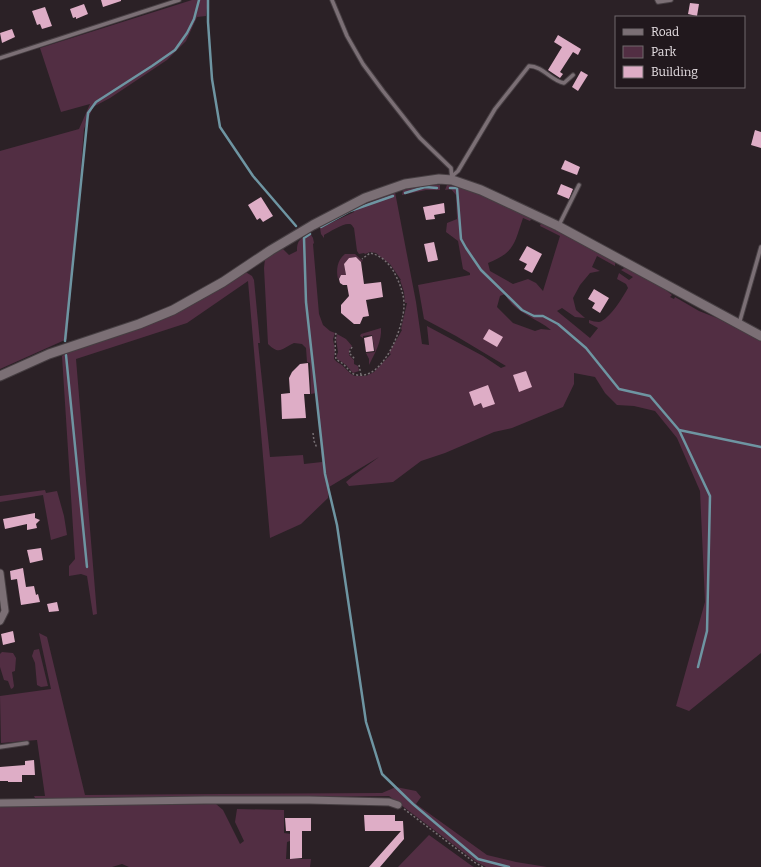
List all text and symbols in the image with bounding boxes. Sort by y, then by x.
legend [615,16,745,88]
text: Road [651,25,679,39]
text: Park [651,45,677,59]
text: Building [651,65,698,79]

